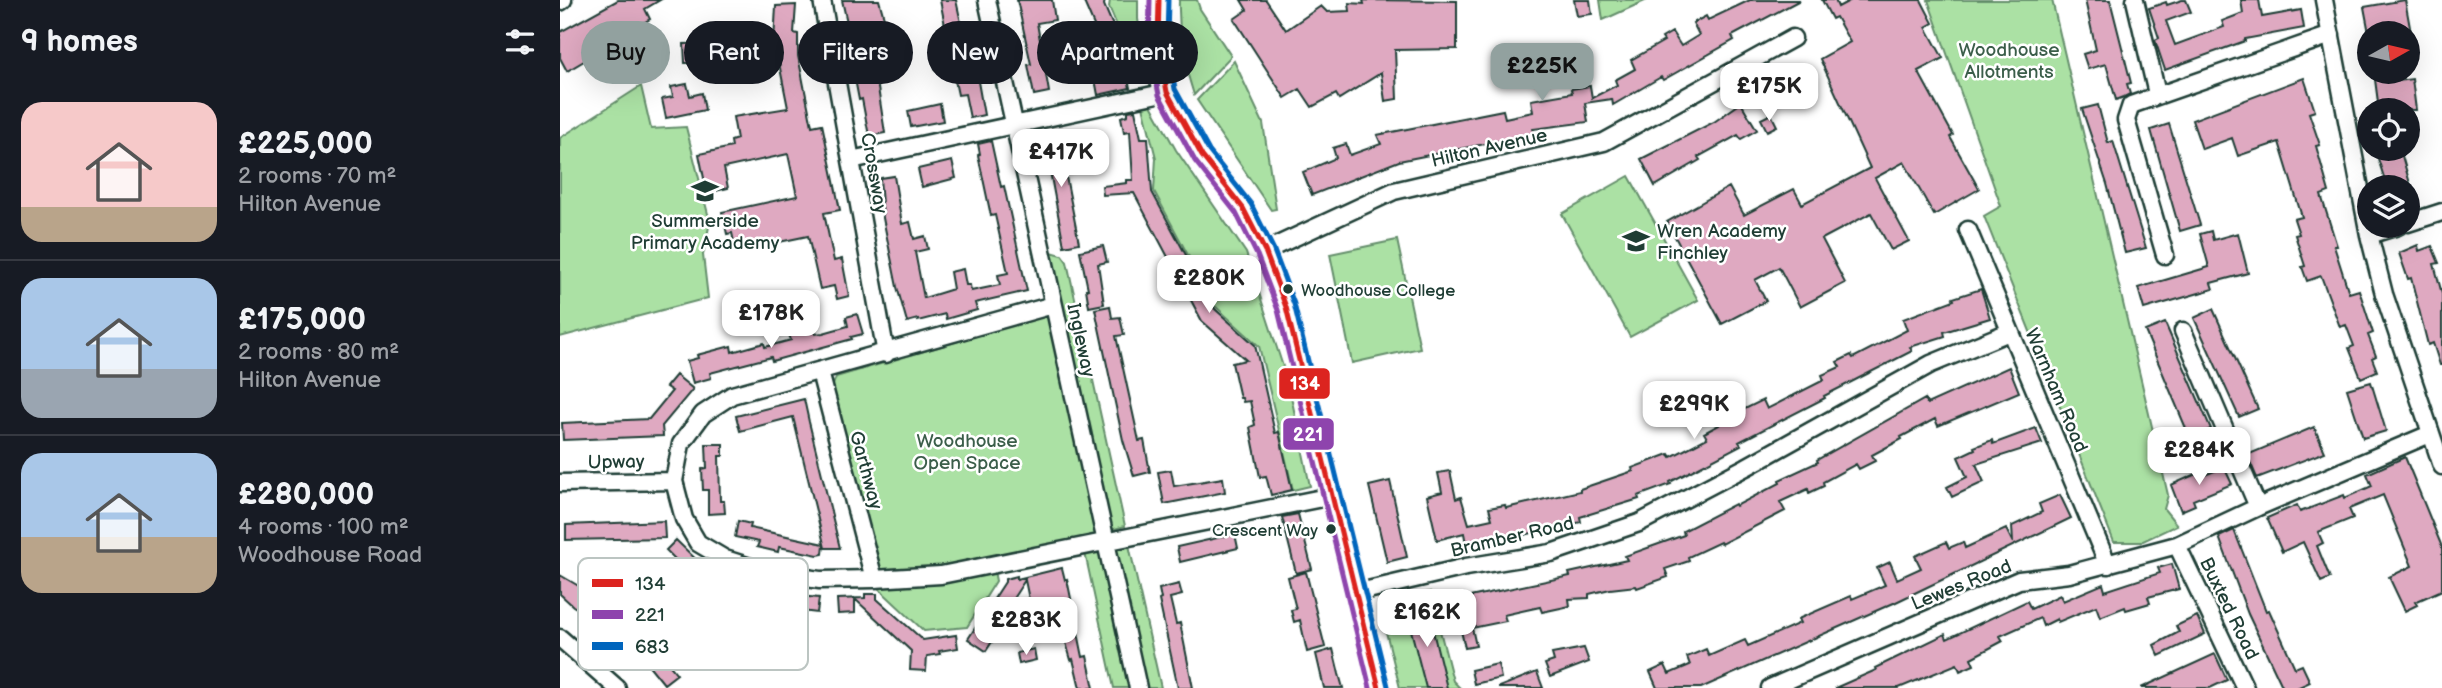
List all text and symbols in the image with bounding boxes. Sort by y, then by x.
chip: Buy [581,21,670,84]
chip: Rent [684,21,784,84]
chip: Filters [798,21,913,84]
chip: New [927,21,1023,84]
chip: Apartment [1037,21,1198,84]
north arrow [2357,21,2420,84]
map controls [2357,21,2420,238]
icon: filters [501,23,539,61]
text: 9 homes [21,24,138,60]
park label: Woodhouse Allotments [1958,39,2060,84]
pin: £225K [1493,43,1591,103]
text: £225K [1507,52,1577,80]
pin: £175K [1720,64,1818,123]
text: £175K [1736,72,1802,100]
button: locate [2357,98,2420,161]
street label: Hilton Avenue [1429,124,1550,173]
text: £225,000 [238,126,373,162]
icon: home [77,130,161,214]
pin: £417K [1012,130,1110,189]
street label: Crossway [855,131,892,216]
text: £417K [1028,138,1094,166]
text: 2 rooms · 70 m² [238,162,397,190]
button: layers [2357,175,2420,238]
school or university icon: Summerside Primary Academy [690,176,720,206]
text: Hilton Avenue [238,190,381,218]
place label: Summerside Primary Academy [631,210,780,255]
place label: Wren Academy Finchley [1657,220,1787,265]
school or university icon: Wren Academy Finchley [1621,226,1651,256]
pin: £280K [1160,256,1258,315]
text: £280K [1173,264,1245,292]
place label: Woodhouse College [1301,281,1455,301]
marker: Woodhouse College [1281,282,1295,296]
pin: £178K [722,290,820,350]
text: £178K [738,299,804,327]
street label: Ingleway [1061,301,1100,380]
text: £175,000 [238,302,366,338]
icon: home [77,306,161,390]
street label: Warnham Road [2019,325,2092,456]
text: 2 rooms · 80 m² [238,338,399,366]
text: Hilton Avenue [238,366,381,394]
line badge: 134 [1278,367,1331,400]
text: 134 [1290,373,1320,396]
pin: £299K [1645,382,1743,441]
text: £299K [1659,390,1729,418]
line badge: 221 [1282,417,1335,451]
text: 221 [1293,424,1323,447]
pin: £284K [2150,428,2248,487]
street label: Garthway [844,429,887,513]
park label: Woodhouse Open Space [914,430,1020,475]
text: £284K [2163,436,2235,464]
street label: Upway [587,450,645,474]
text: £280,000 [238,477,374,513]
icon: home [77,481,161,565]
street label: Bramber Road [1448,512,1576,563]
text: 4 rooms · 100 m² [238,513,409,541]
place label: Crescent Way [1212,521,1318,541]
marker: Crescent Way [1324,522,1338,536]
text: Woodhouse Road [238,541,422,569]
street label: Buxted Road [2194,554,2263,664]
street label: Lewes Road [1908,555,2015,616]
legend [578,558,808,670]
text: 134 [635,573,666,596]
pin: £162K [1378,590,1476,649]
pin: £283K [977,598,1075,657]
text: £162K [1393,598,1461,626]
text: 221 [635,604,665,627]
text: £283K [991,606,1061,634]
text: 683 [635,636,669,659]

